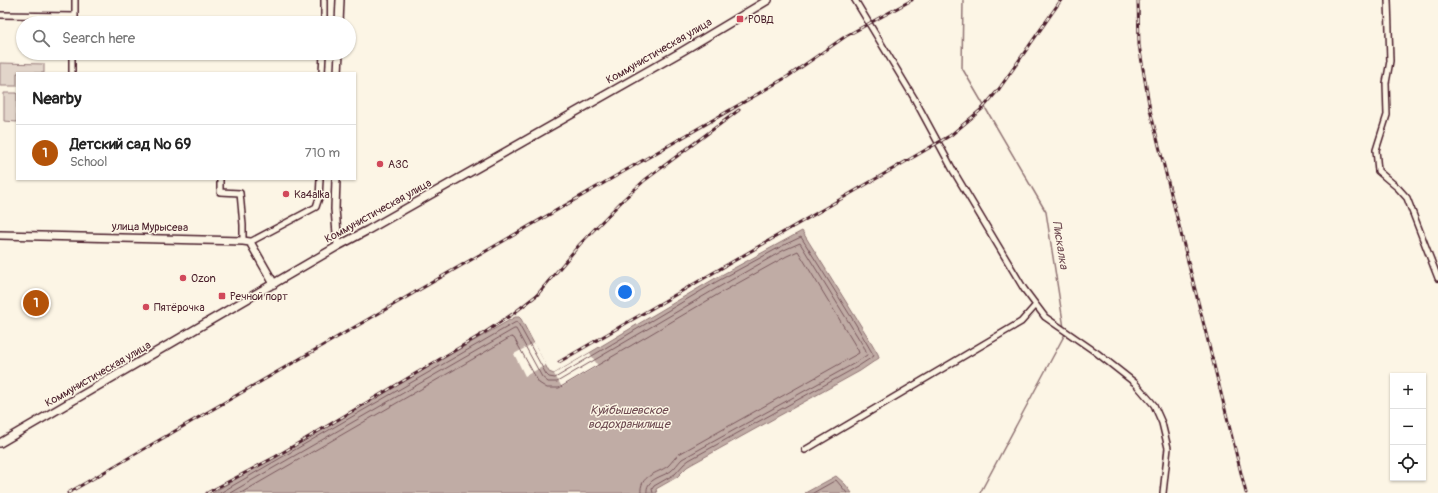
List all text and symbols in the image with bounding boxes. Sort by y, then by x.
place label: РОВД [748,13,774,26]
marker: РОВД [735,14,745,24]
street label: Коммунистическая улица [604,15,714,87]
search box [16,16,356,60]
icon: search [30,27,52,49]
text: Search here [62,29,135,48]
text: Nearby [32,88,81,109]
text: Детский сад № 69 [70,135,191,154]
text: 1 [42,145,48,161]
text: 710 m [305,145,340,161]
text: School [70,154,107,170]
place label: АЗС [388,158,409,171]
marker: АЗС [375,159,385,169]
street label: Коммунистическая улица [322,176,434,246]
place label: Ka4alka [294,188,330,201]
marker: Ka4alka [281,189,291,199]
street label: улица Мурысева [111,220,188,234]
water label: Пискалка [1049,220,1071,272]
place label: Ozon [191,272,216,285]
marker: Ozon [178,273,188,283]
your location [615,282,635,302]
pin: 1 [23,288,49,318]
place label: Речной порт [230,290,288,303]
marker: Речной порт [217,291,227,301]
place label: Пятёрочка [154,301,205,314]
marker: Пятёрочка [141,302,151,312]
street label: Коммунистическая улица [43,338,153,410]
map controls [1390,373,1426,481]
button: + [1390,373,1426,409]
water label: Куйбышевское водохранилище [588,403,671,432]
button: − [1390,409,1426,445]
button: locate [1390,445,1426,481]

